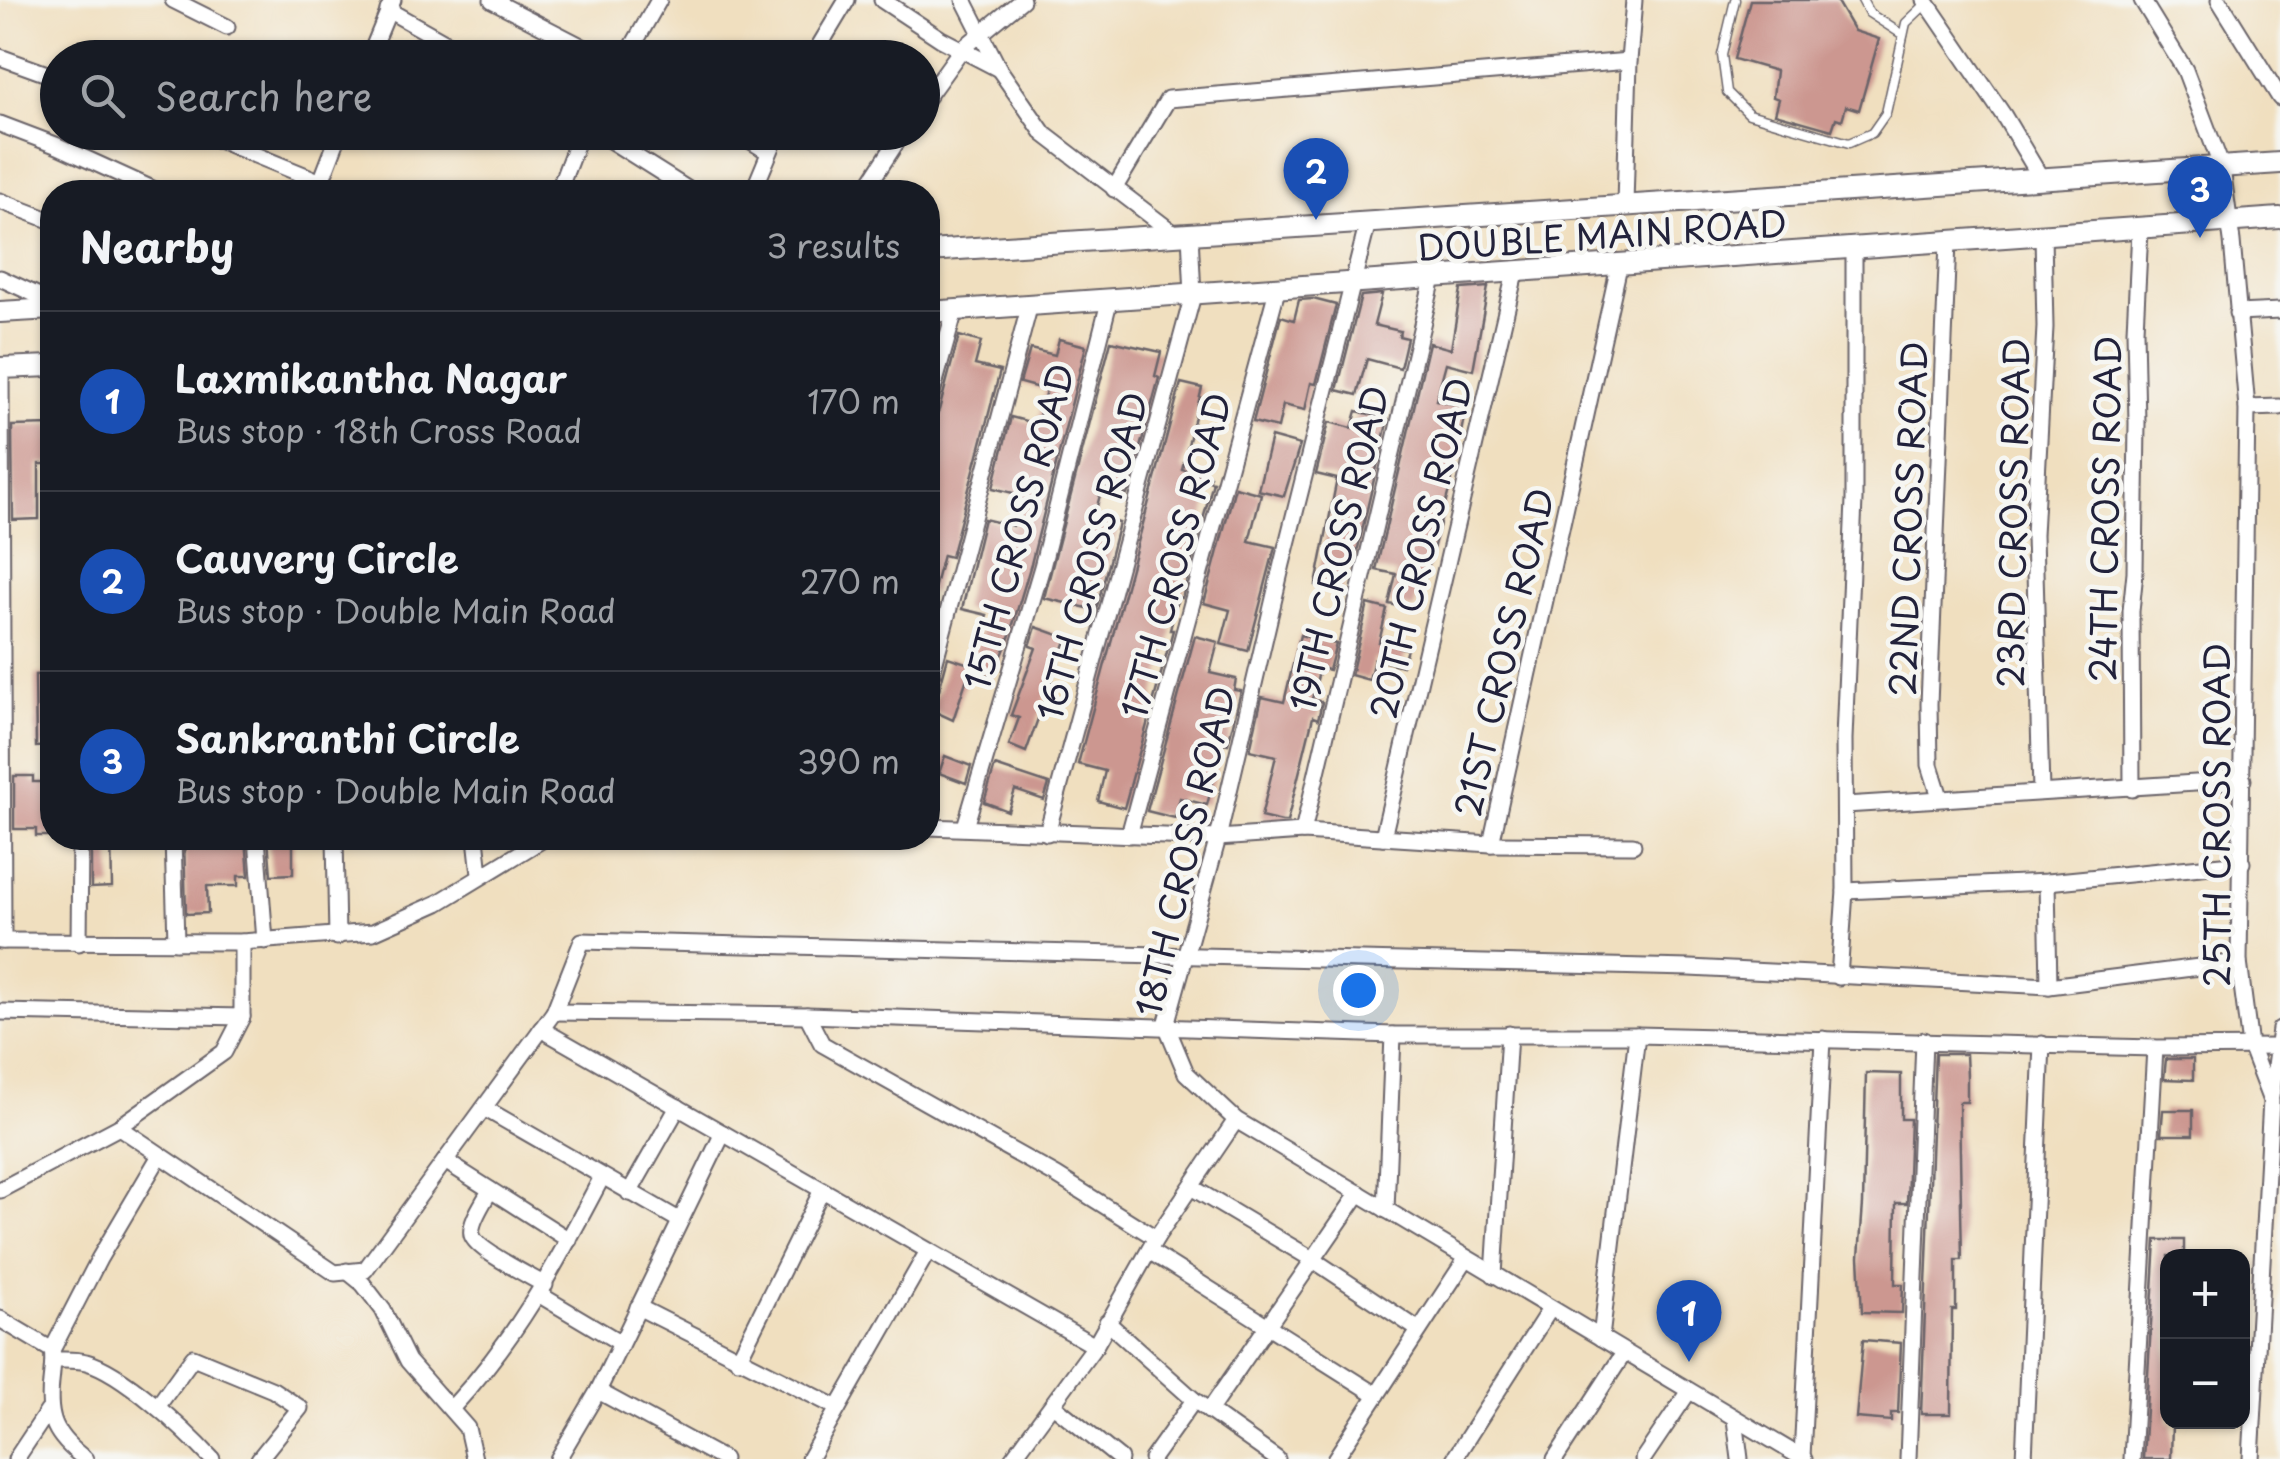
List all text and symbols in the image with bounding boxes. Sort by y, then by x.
search box [40,40,940,150]
text: Search here [155,67,372,124]
icon: search [75,68,130,123]
pin: 2 [1284,138,1348,220]
pin: 3 [2168,156,2232,238]
street label: DOUBLE MAIN ROAD [1416,195,1788,273]
text: Nearby [80,214,234,277]
text: 3 results [766,221,900,269]
street label: 24TH CROSS ROAD [2074,335,2134,683]
street label: 23RD CROSS ROAD [1982,337,2042,689]
street label: 22ND CROSS ROAD [1874,341,1940,697]
text: Laxmikantha Nagar [175,349,567,406]
street label: 15TH CROSS ROAD [949,357,1087,695]
street label: 20TH CROSS ROAD [1355,372,1485,724]
text: 1 [105,377,120,425]
text: 170 m [807,377,900,425]
street label: 19TH CROSS ROAD [1275,380,1401,716]
street label: 16TH CROSS ROAD [1022,386,1160,726]
street label: 17TH CROSS ROAD [1106,387,1244,723]
text: Bus stop · 18th Cross Road [175,406,582,454]
street label: 21ST CROSS ROAD [1439,483,1567,821]
text: Cauvery Circle [175,529,459,586]
text: 2 [101,557,124,605]
text: 270 m [800,557,900,605]
text: Bus stop · Double Main Road [175,586,616,634]
street label: 25TH CROSS ROAD [2189,643,2242,987]
street label: 18TH CROSS ROAD [1120,681,1248,1021]
text: Sankranthi Circle [175,709,520,766]
text: 3 [102,737,123,785]
text: 390 m [797,737,900,785]
text: Bus stop · Double Main Road [175,766,616,814]
your location [1333,965,1384,1016]
map controls [2160,1249,2250,1429]
button: + [2160,1249,2250,1339]
pin: 1 [1656,1280,1722,1362]
button: − [2160,1339,2250,1429]

